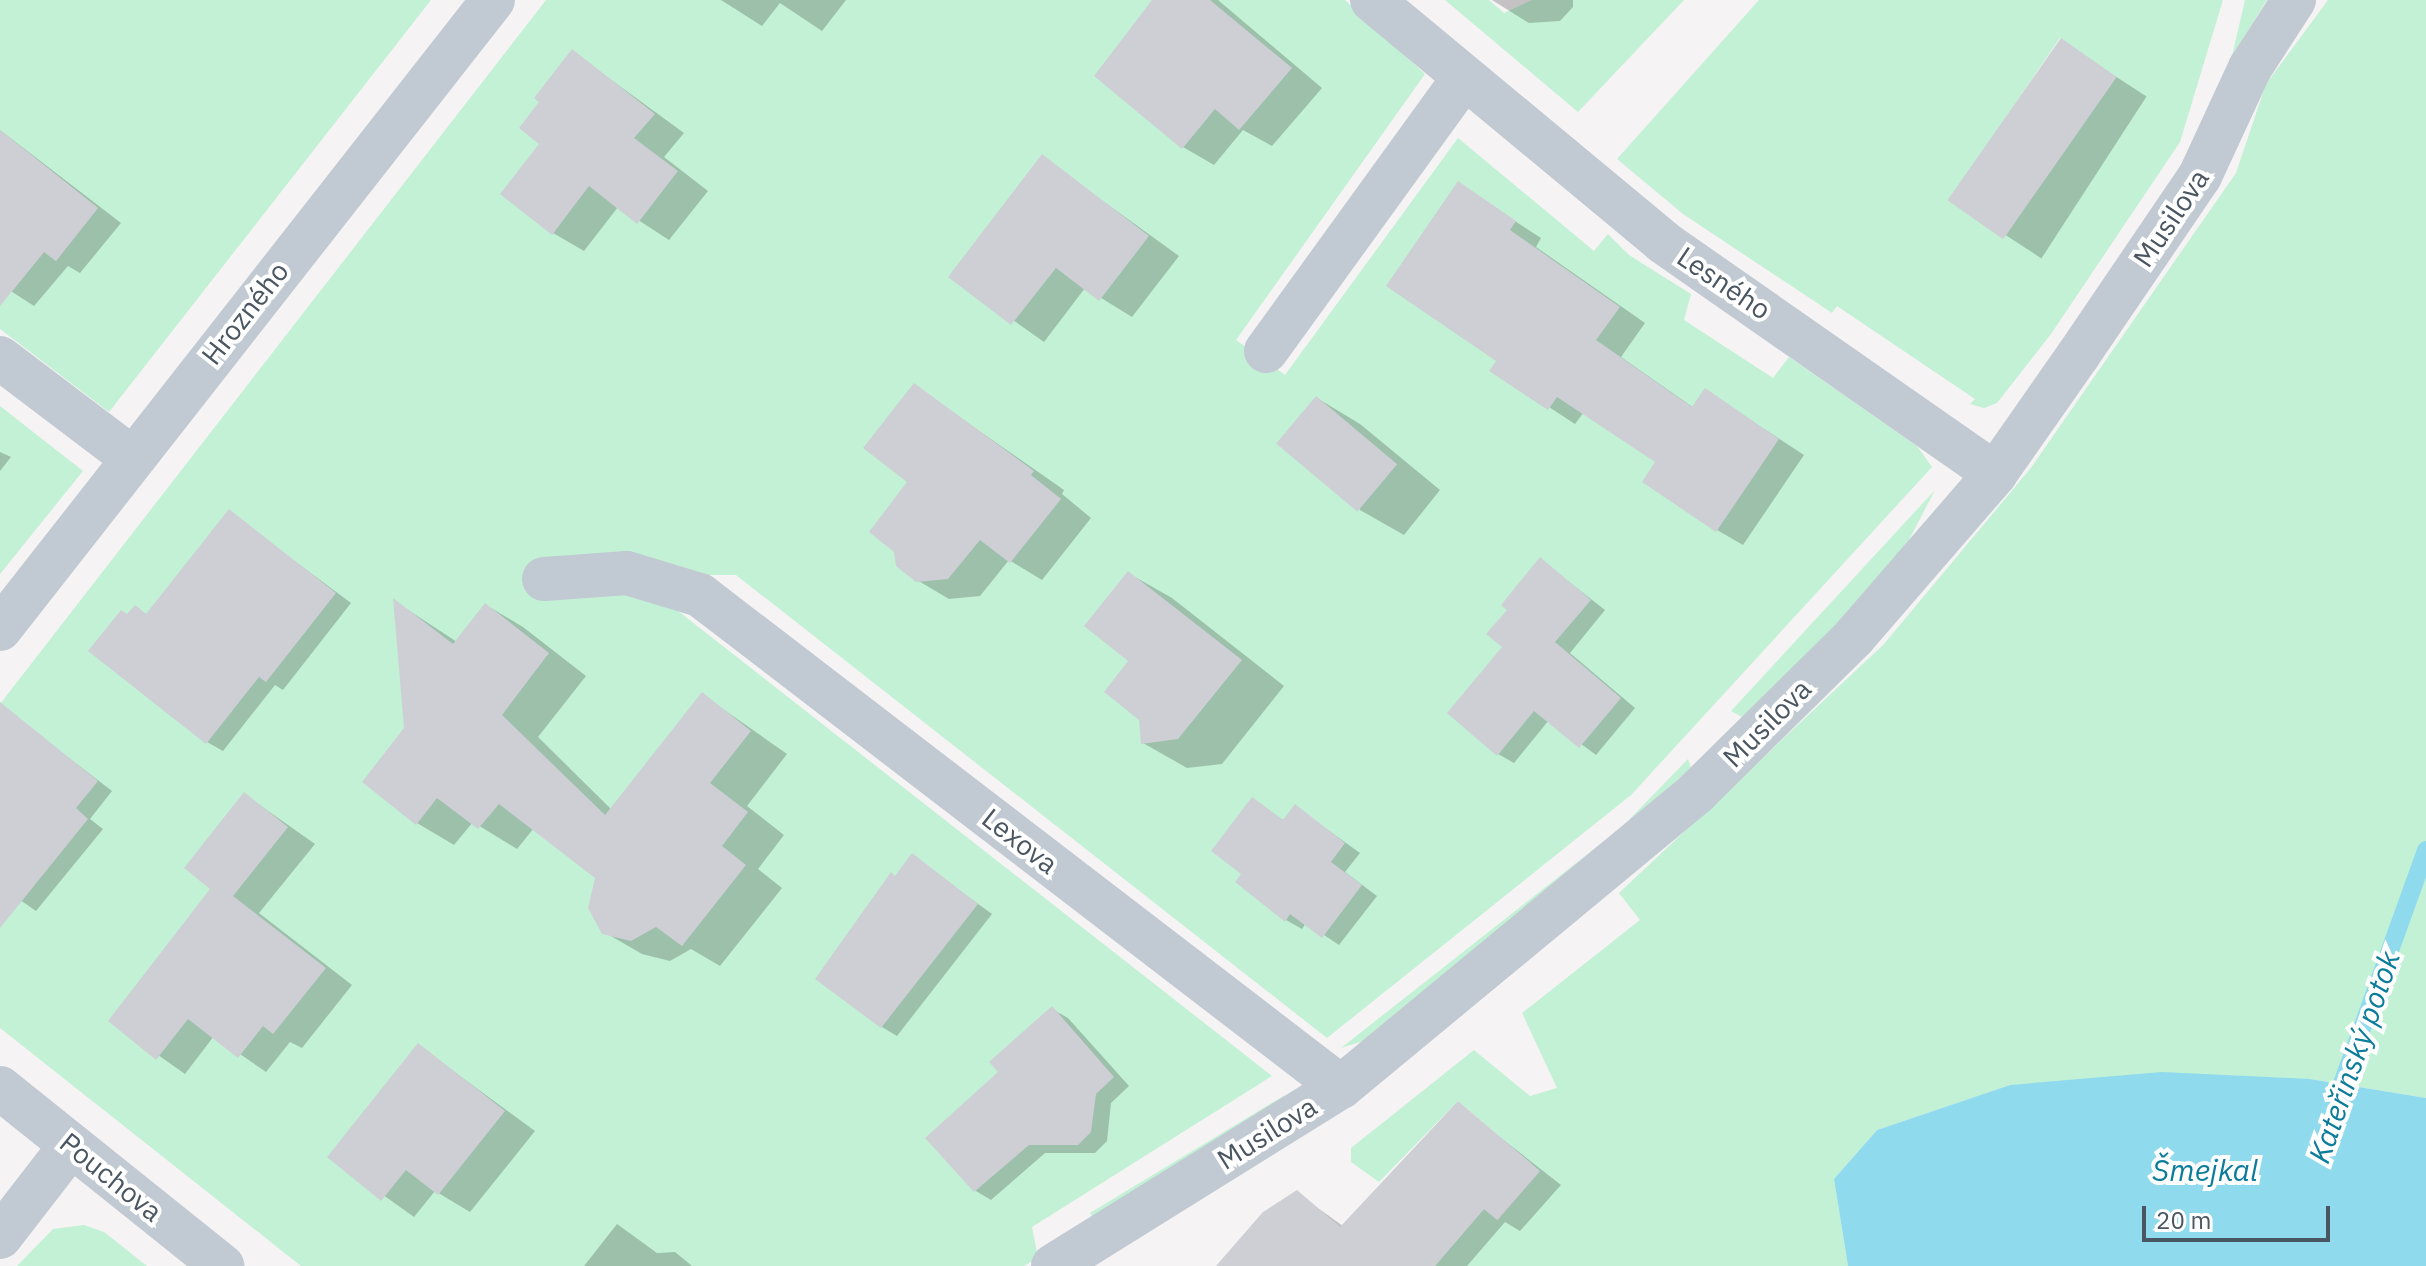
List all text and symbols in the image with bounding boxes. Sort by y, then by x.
street label: Musilova [2126,163,2216,273]
street label: Lesného [1671,240,1777,326]
street label: Hrozného [194,255,296,371]
street label: Musilova [1716,672,1818,774]
street label: Lexova [976,801,1064,881]
water label: Kateřinský potok [2301,946,2407,1168]
street label: Musilova [1211,1089,1323,1177]
street label: Pouchova [53,1126,169,1228]
water label: Šmejkal [2152,1152,2258,1188]
scale bar [2146,1190,2334,1240]
text: 20 m [2156,1204,2211,1236]

